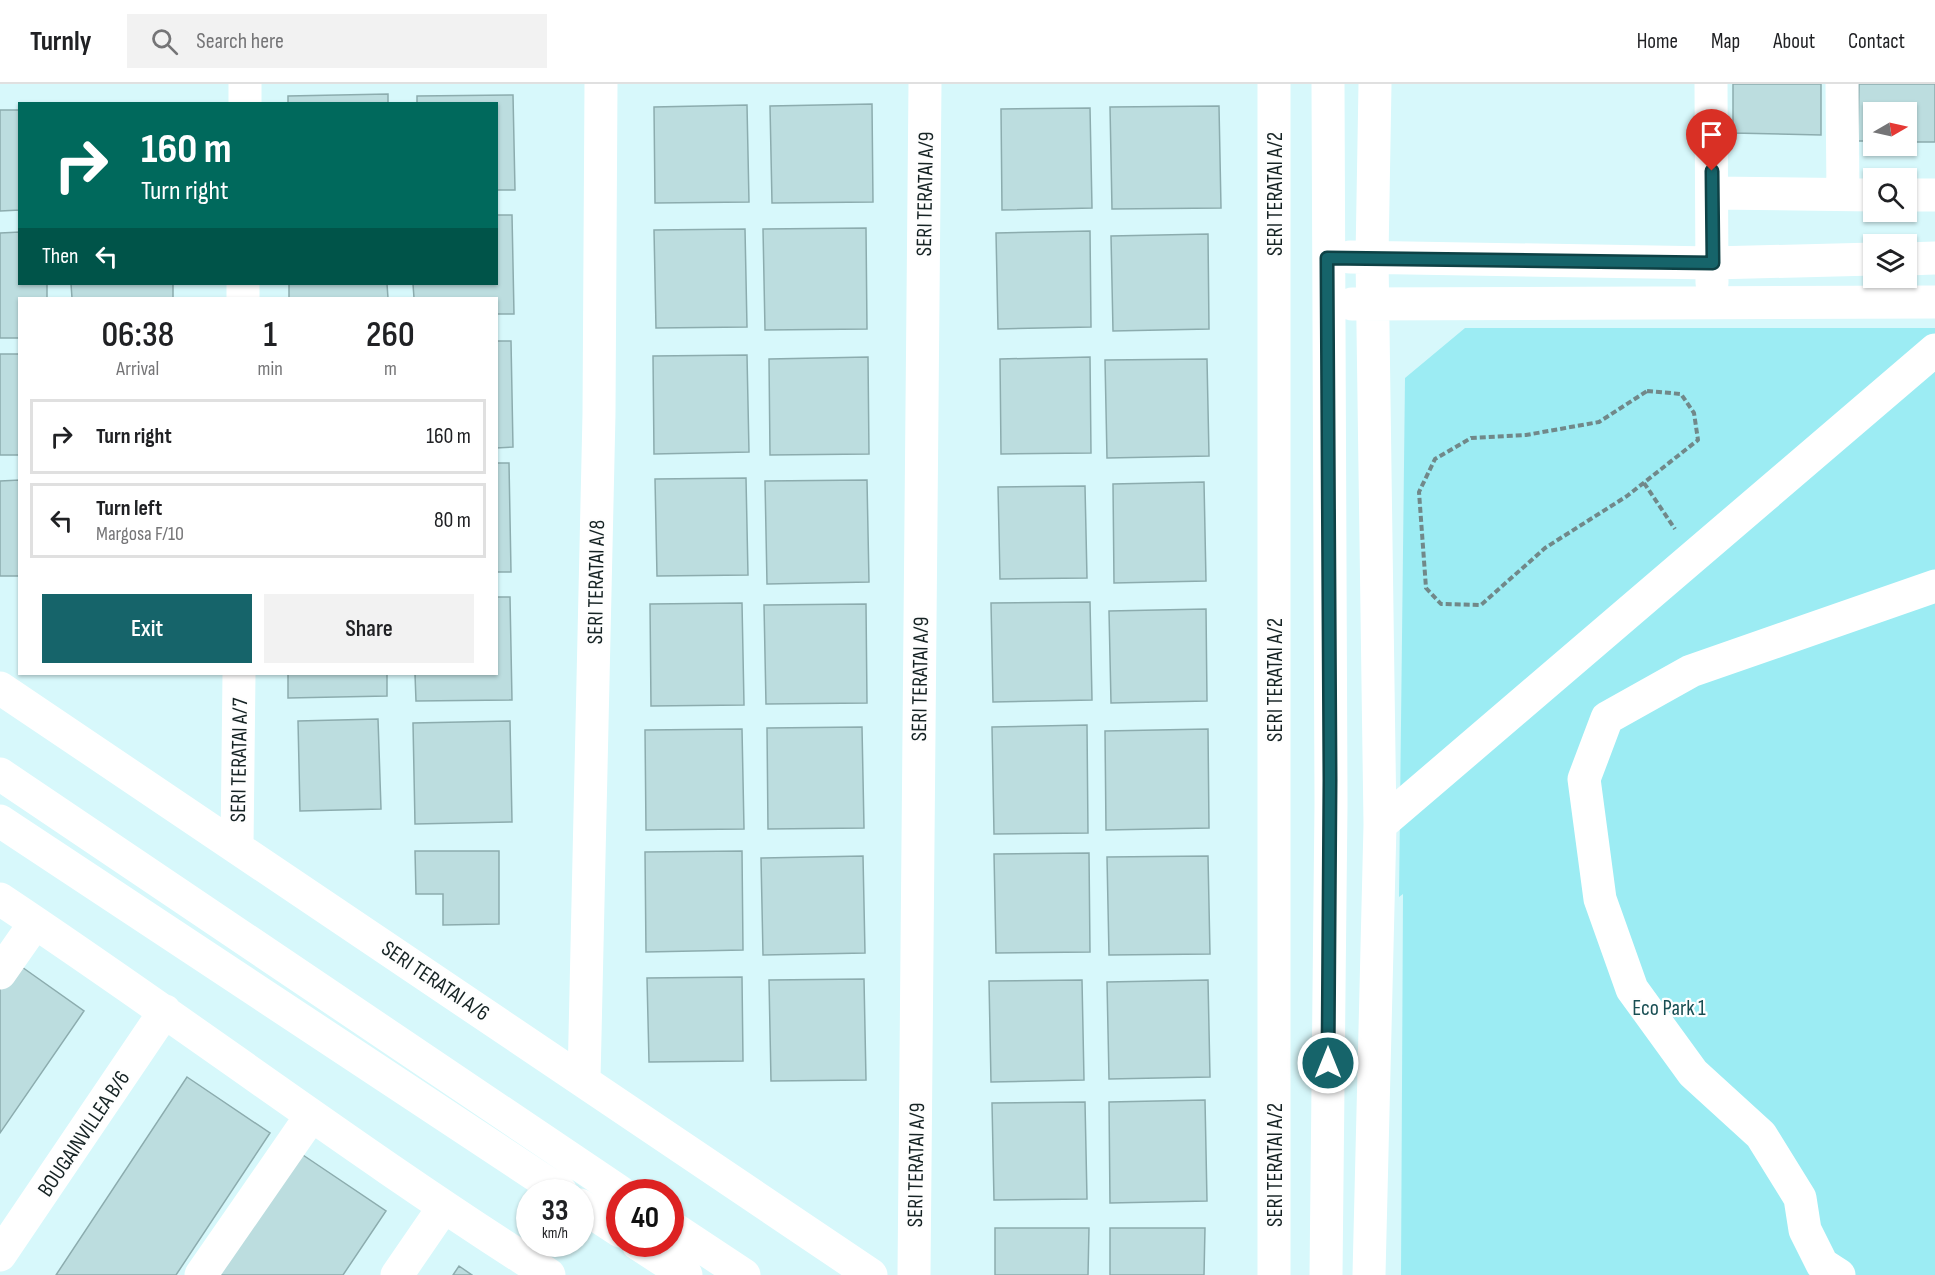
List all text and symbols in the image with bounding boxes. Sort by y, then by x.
search box [127,14,547,68]
text: Turnly [30,25,91,58]
icon: search [148,25,181,58]
text: Search here [196,28,284,55]
text: Home [1637,29,1678,54]
text: Map [1711,29,1740,54]
text: About [1773,29,1815,54]
text: Contact [1848,29,1905,54]
north arrow [1863,102,1917,156]
map controls [1863,102,1917,288]
pin [1686,109,1737,171]
icon: arrive [1695,118,1728,151]
text: 160 m [141,124,232,175]
icon: right [42,126,120,204]
street label: SERI TERATAI A/9 [911,131,940,257]
street label: SERI TERATAI A/2 [1262,132,1289,256]
button: search [1863,168,1917,222]
text: Turn right [141,175,228,207]
button: layers [1863,234,1917,288]
icon: left [90,240,123,273]
text: Then [42,243,78,270]
text: 06:38 [101,314,174,357]
text: 1 [263,314,277,357]
text: 260 [366,314,415,357]
text: Arrival [116,357,159,381]
text: min [258,357,283,381]
text: m [384,357,397,381]
icon: right [45,420,78,453]
text: Turn right [96,423,172,450]
text: 160 m [426,423,471,450]
text: Turn left [96,495,162,522]
icon: left [45,504,78,537]
text: 80 m [434,507,471,534]
street label: SERI TERATAI A/8 [582,520,611,645]
text: Margosa F/10 [96,522,184,546]
button: Exit [42,594,252,663]
button: Share [264,594,474,663]
street label: SERI TERATAI A/9 [906,616,935,742]
street label: SERI TERATAI A/2 [1262,618,1289,742]
street label: SERI TERATAI A/7 [225,697,254,823]
street label: SERI TERATAI A/6 [376,935,494,1027]
park label: Eco Park 1 [1632,995,1706,1022]
position arrow [1296,1031,1360,1095]
street label: BOUGAINVILLEA B/6 [32,1066,136,1202]
street label: SERI TERATAI A/9 [902,1102,931,1228]
street label: SERI TERATAI A/2 [1262,1103,1289,1227]
speed limit sign: 40 [606,1179,684,1257]
text: 33 [542,1193,568,1229]
text: km/h [542,1224,568,1243]

